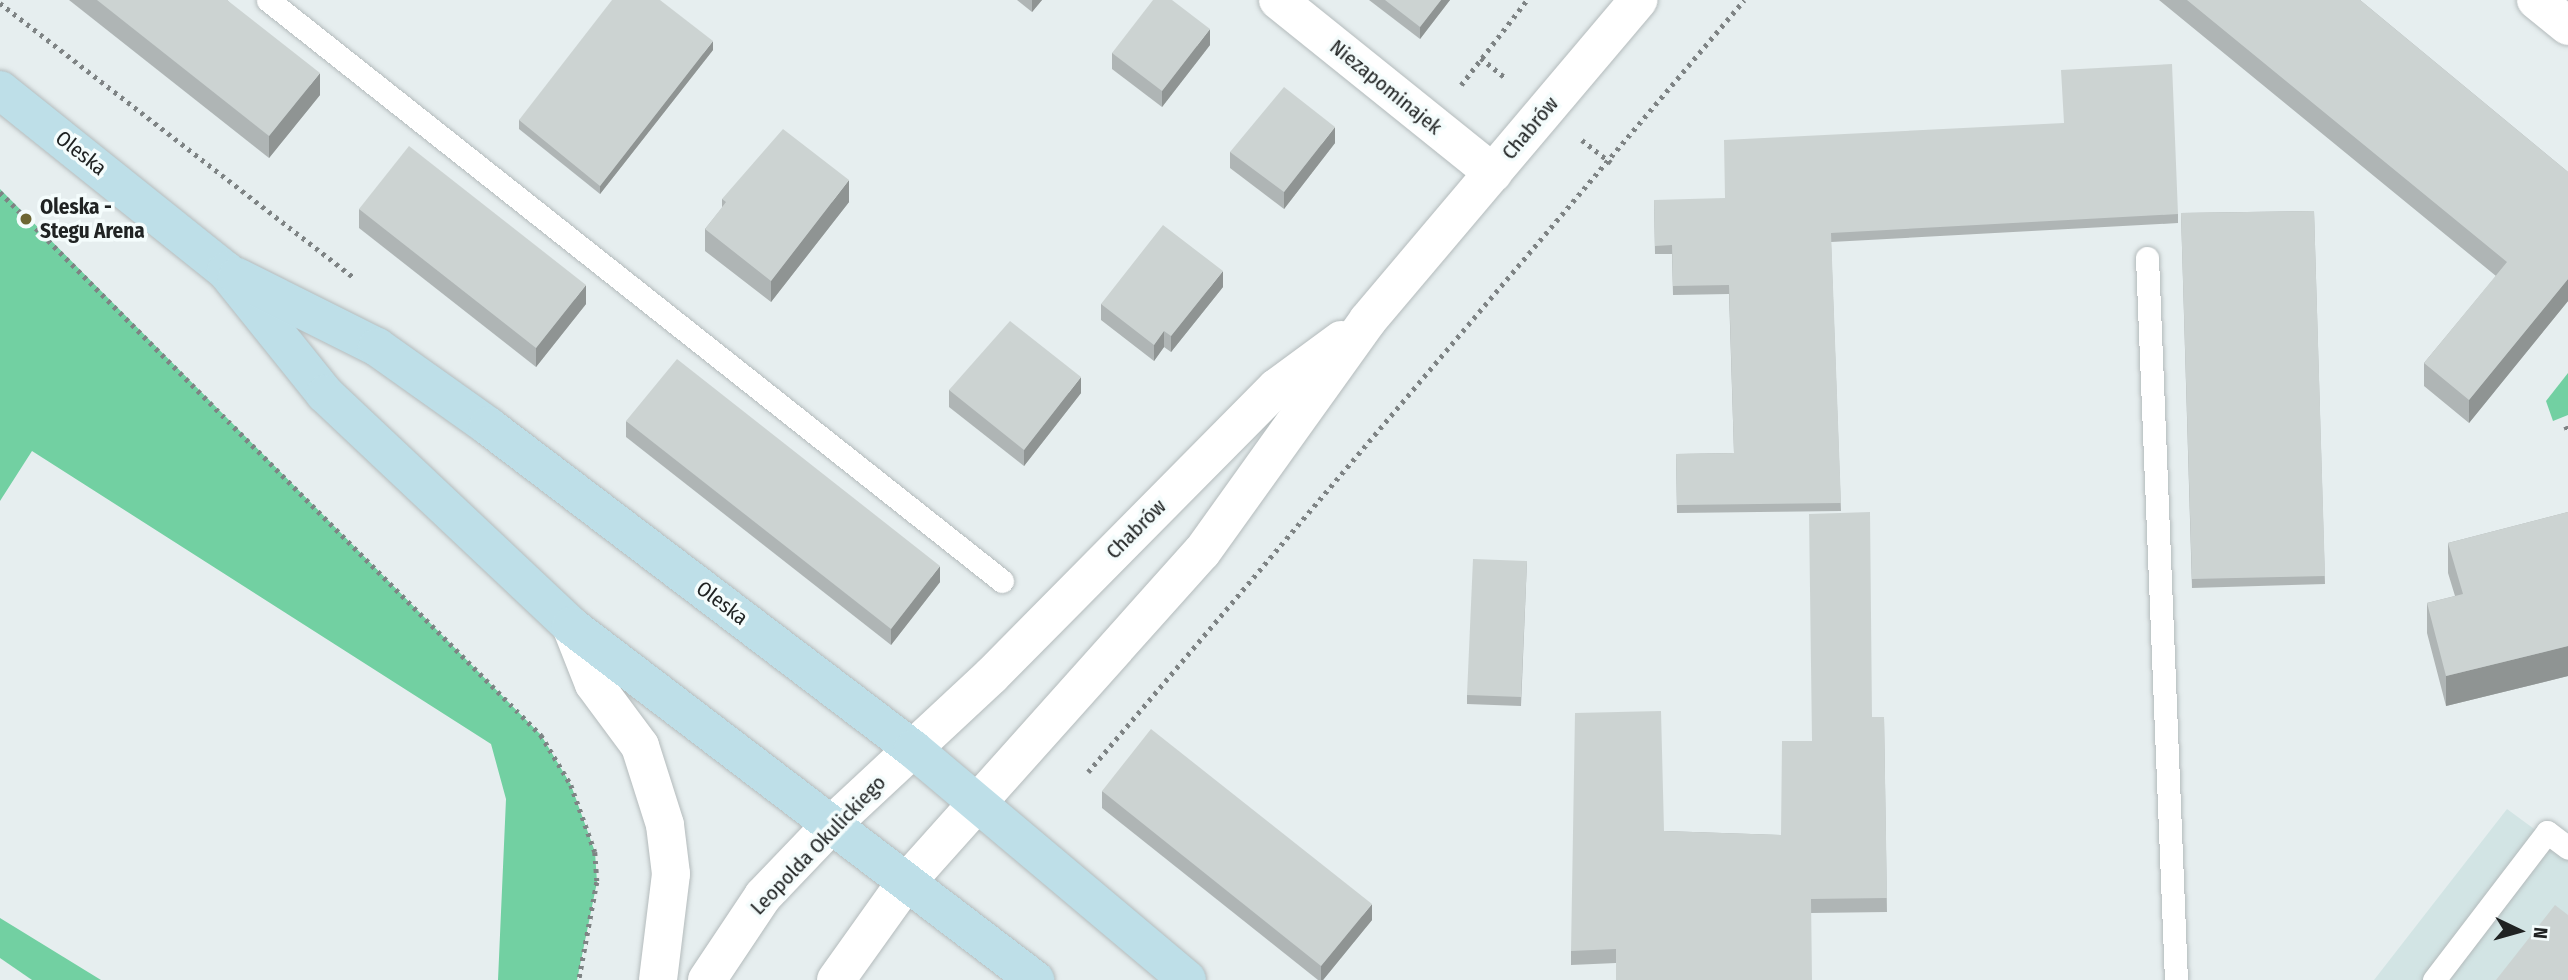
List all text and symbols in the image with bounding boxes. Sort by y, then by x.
street label: Niezapominajek [1325,34,1447,140]
street label: Chabrów [1496,91,1564,165]
street label: Oleska [50,125,112,181]
place label: Oleska - Stegu Arena [40,194,145,244]
marker: Oleska - Stegu Arena [18,211,34,227]
street label: Chabrów [1101,494,1171,564]
street label: Oleska [691,576,753,630]
street label: Leopolda Okulickiego [745,770,891,920]
north arrow [2484,896,2554,966]
text: N [2528,926,2552,940]

